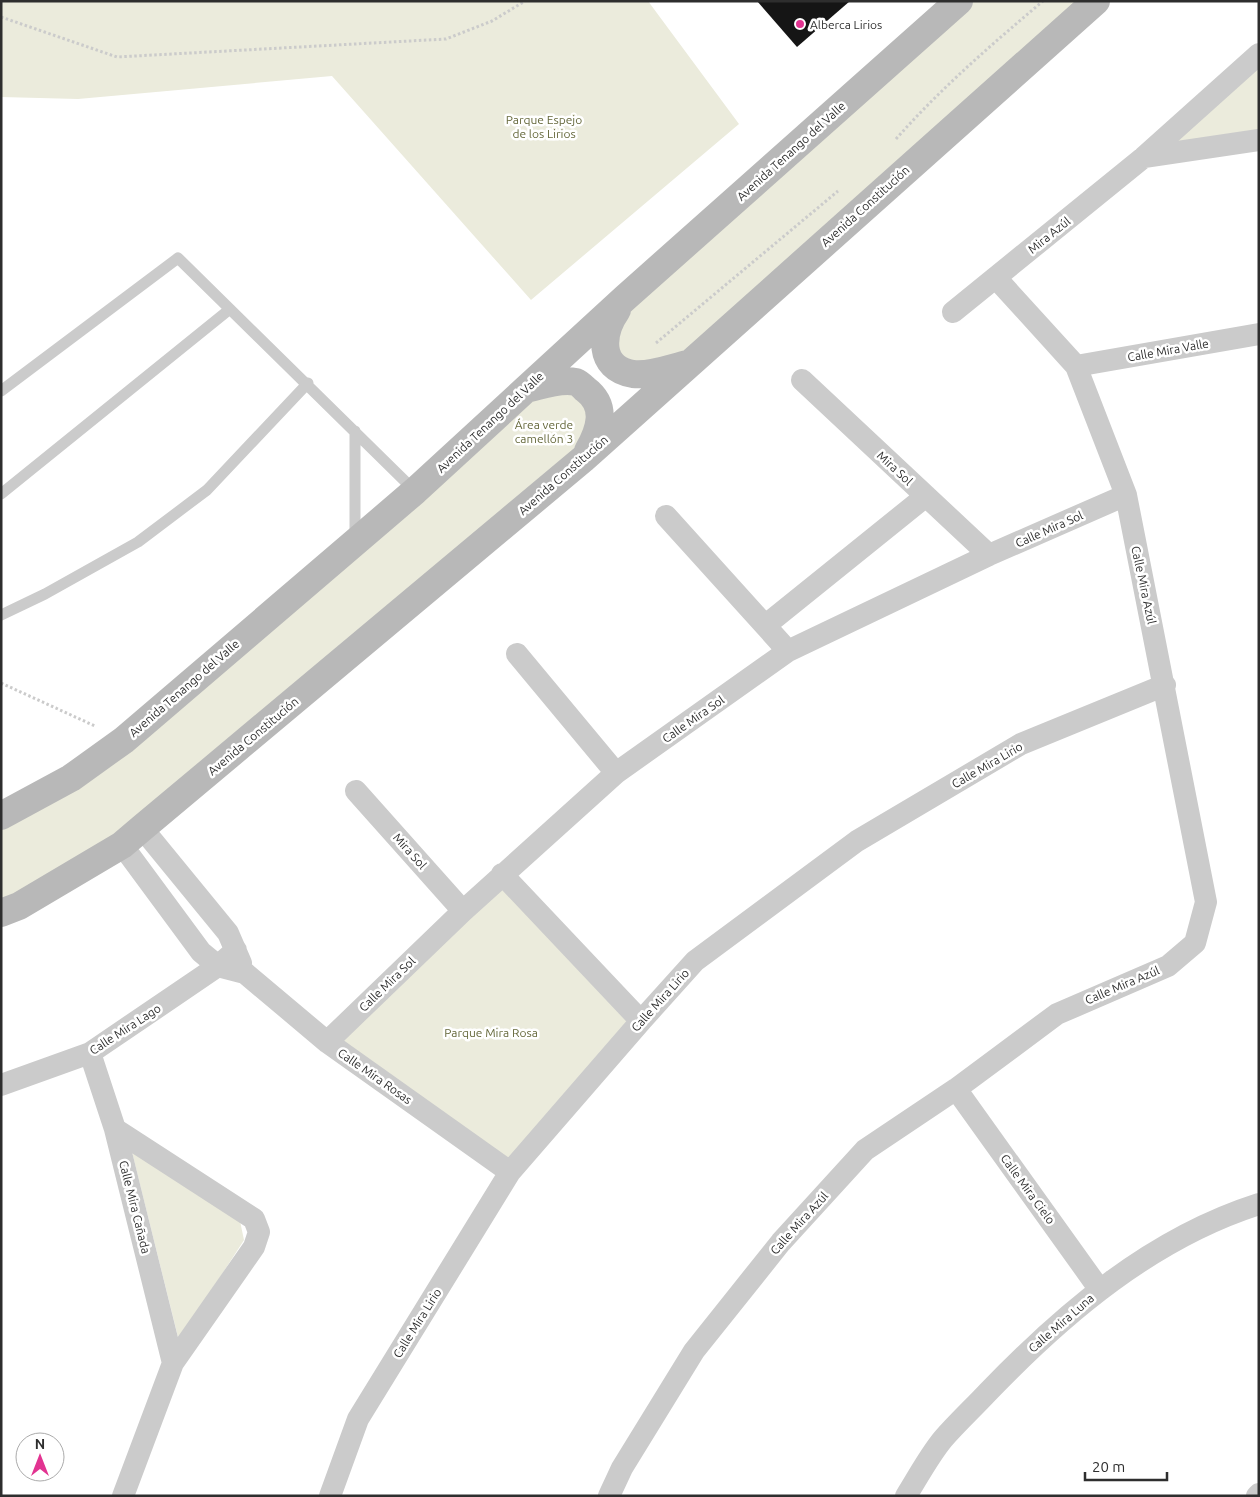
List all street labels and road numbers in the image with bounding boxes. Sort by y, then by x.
street label: Avenida Tenango del Valle [734,99,848,203]
street label: Avenida Constitución [818,163,912,249]
street label: Mira Azúl [1025,214,1073,256]
street label: Calle Mira Valle [1126,336,1210,364]
street label: Avenida Tenango del Valle [434,369,546,475]
street label: Avenida Constitución [516,433,610,517]
street label: Mira Sol [875,448,915,488]
street label: Calle Mira Sol [1013,508,1085,550]
street label: Calle Mira Azúl [1129,545,1159,625]
street label: Avenida Tenango del Valle [126,637,242,739]
street label: Calle Mira Sol [660,693,726,745]
street label: Avenida Constitución [205,694,301,778]
street label: Calle Mira Lirio [949,739,1025,791]
street label: Mira Sol [391,831,429,871]
street label: Calle Mira Sol [356,954,418,1014]
street label: Calle Mira Azúl [1083,963,1161,1007]
street label: Calle Mira Lirio [629,966,691,1034]
street label: Calle Mira Lago [87,1001,163,1057]
street label: Calle Mira Rosas [336,1046,414,1106]
street label: Calle Mira Cielo [998,1152,1058,1226]
street label: Calle Mira Cañada [117,1159,153,1255]
street label: Calle Mira Azúl [768,1189,830,1257]
street label: Calle Mira Lirio [390,1286,444,1360]
street label: Calle Mira Luna [1026,1291,1096,1355]

